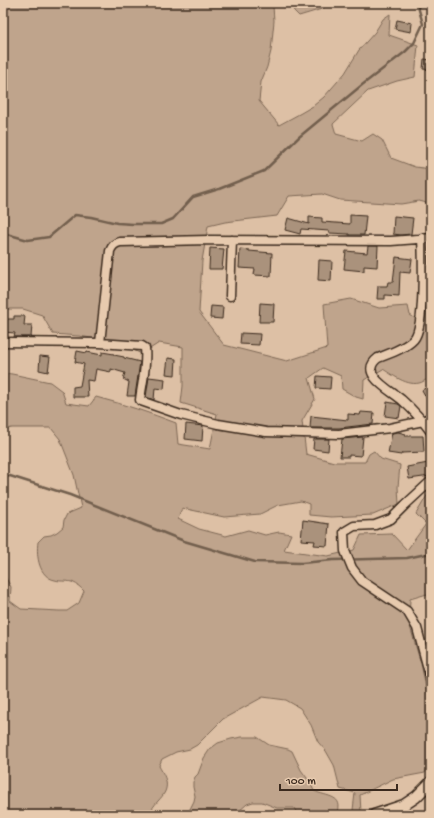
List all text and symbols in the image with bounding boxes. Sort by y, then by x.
scale bar [280,766,397,792]
text: 100 m [285,775,316,789]

